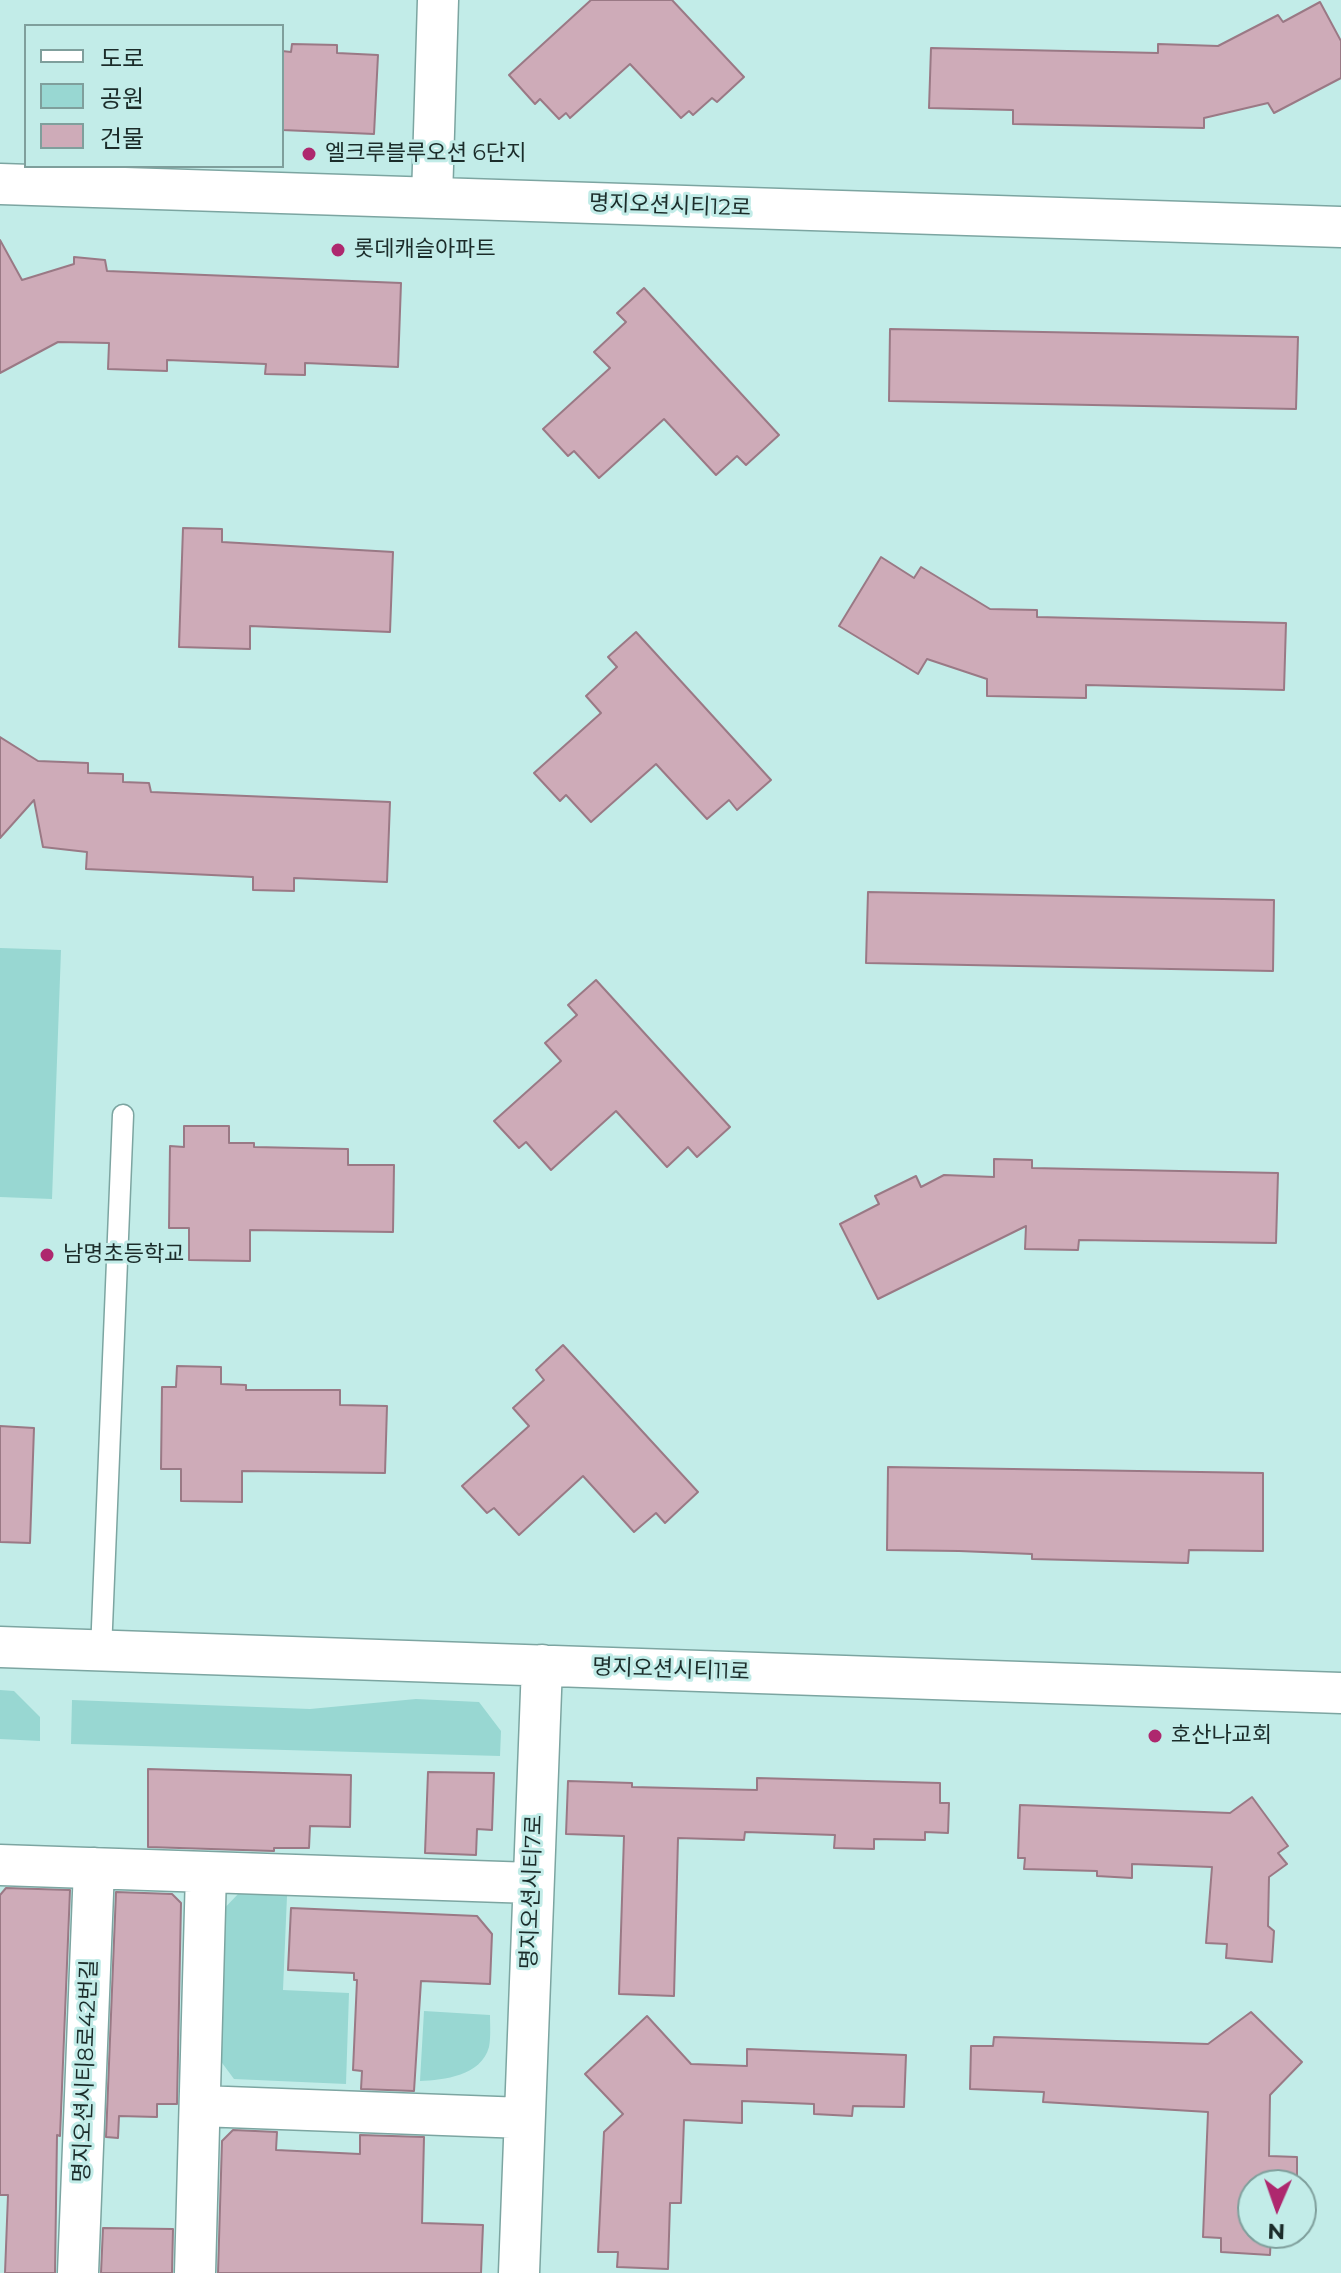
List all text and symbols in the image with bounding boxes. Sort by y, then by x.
legend [24,24,284,168]
text: 도로 [100,44,144,73]
text: 공원 [100,84,144,113]
text: 건물 [100,124,144,153]
place label: 엘크루블루오션 6단지 [325,141,526,167]
marker: 엘크루블루오션 6단지 [300,145,318,163]
street label: 명지오션시티12로 [589,190,751,222]
place label: 롯데캐슬아파트 [354,237,496,263]
marker: 롯데캐슬아파트 [329,241,347,259]
place label: 남명초등학교 [63,1242,184,1268]
marker: 남명초등학교 [38,1246,56,1264]
street label: 명지오션시티11로 [592,1654,750,1686]
place label: 호산나교회 [1171,1723,1272,1749]
marker: 호산나교회 [1146,1727,1164,1745]
street label: 명지오션시티7로 [516,1814,548,1970]
street label: 명지오션시티8로42번길 [69,1959,103,2183]
north arrow [1237,2169,1317,2249]
text: N [1267,2218,1286,2245]

